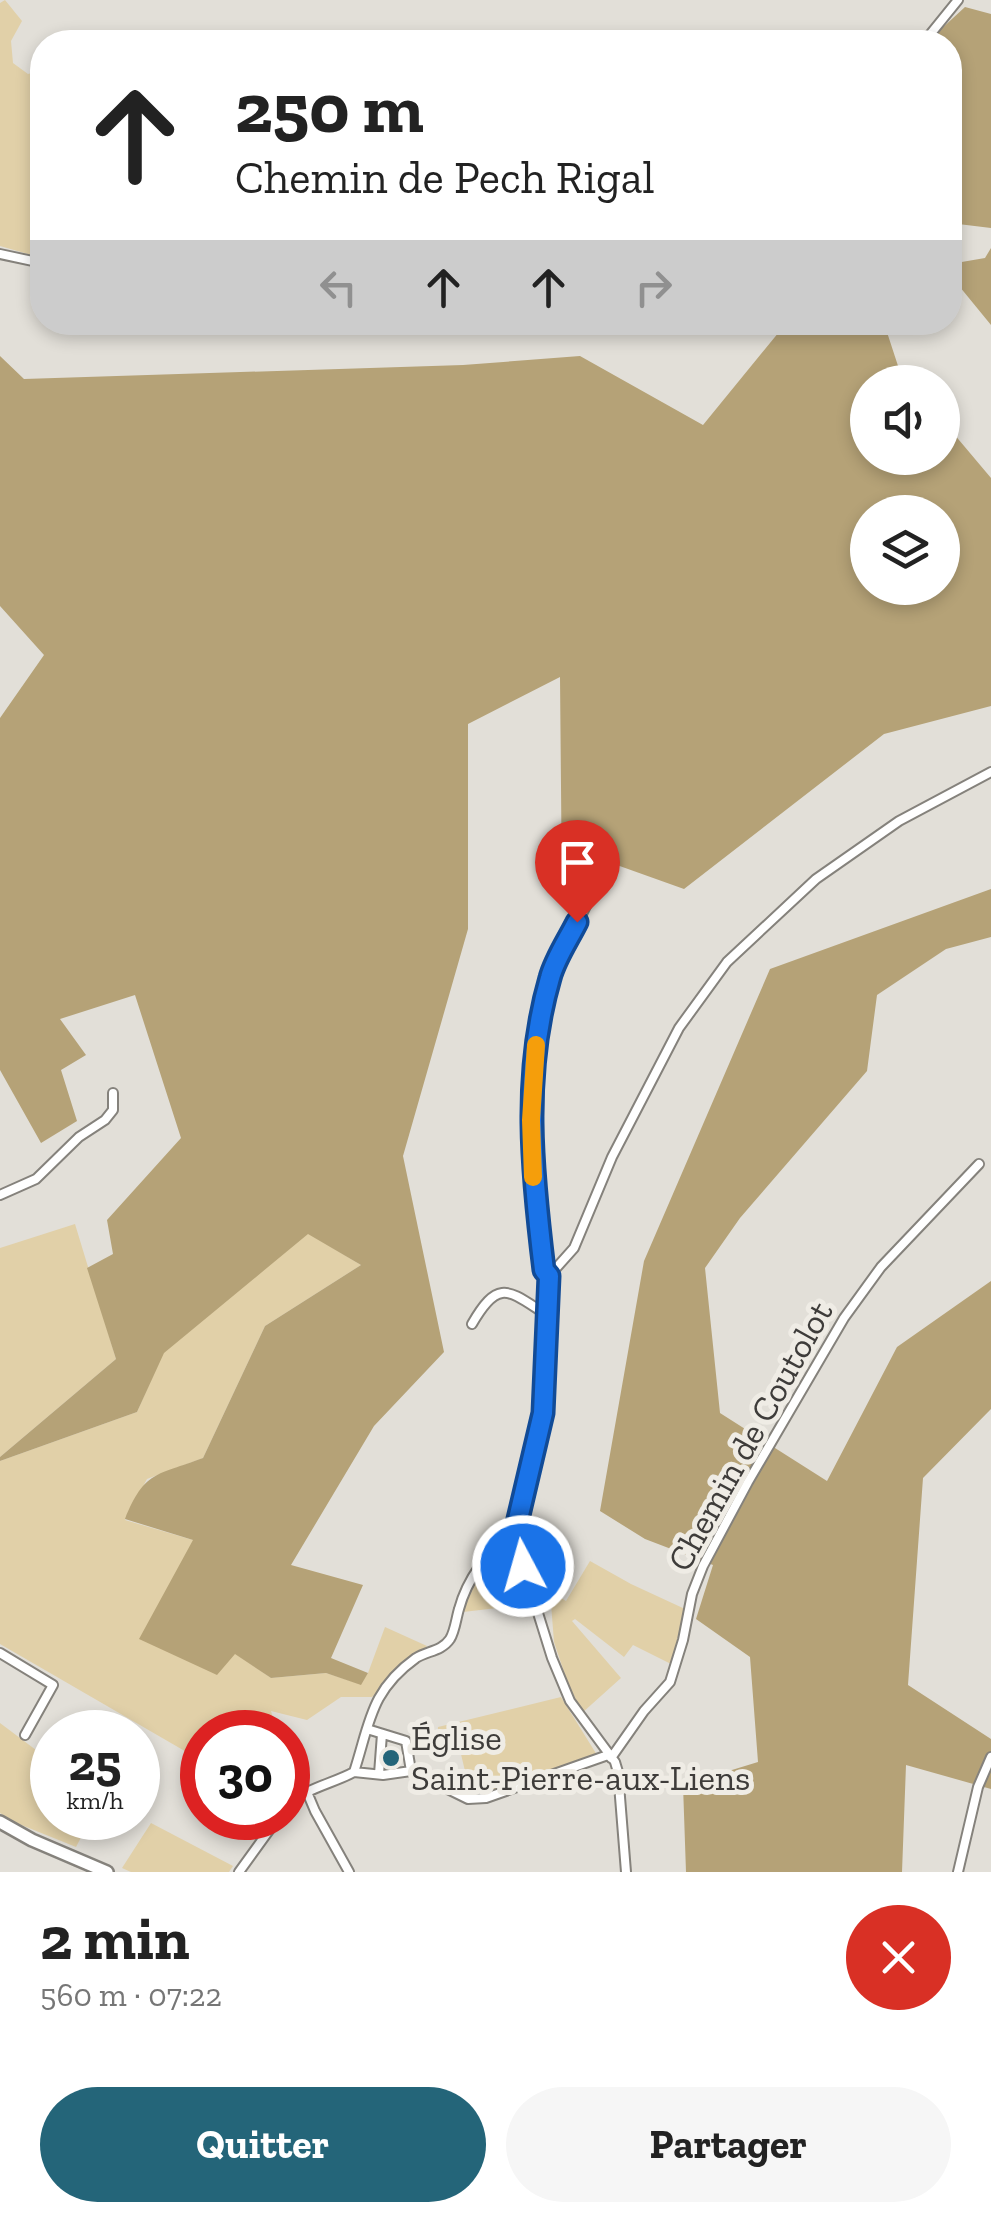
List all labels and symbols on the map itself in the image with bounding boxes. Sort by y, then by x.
pin [535,820,620,923]
street label: Chemin de Coutolot [659,1294,841,1578]
position arrow [471,1514,575,1618]
speed limit sign: 30 [180,1710,310,1840]
place label: Église Saint-Pierre-aux-Liens [411,1717,750,1799]
marker: Église Saint-Pierre-aux-Liens [380,1747,402,1769]

